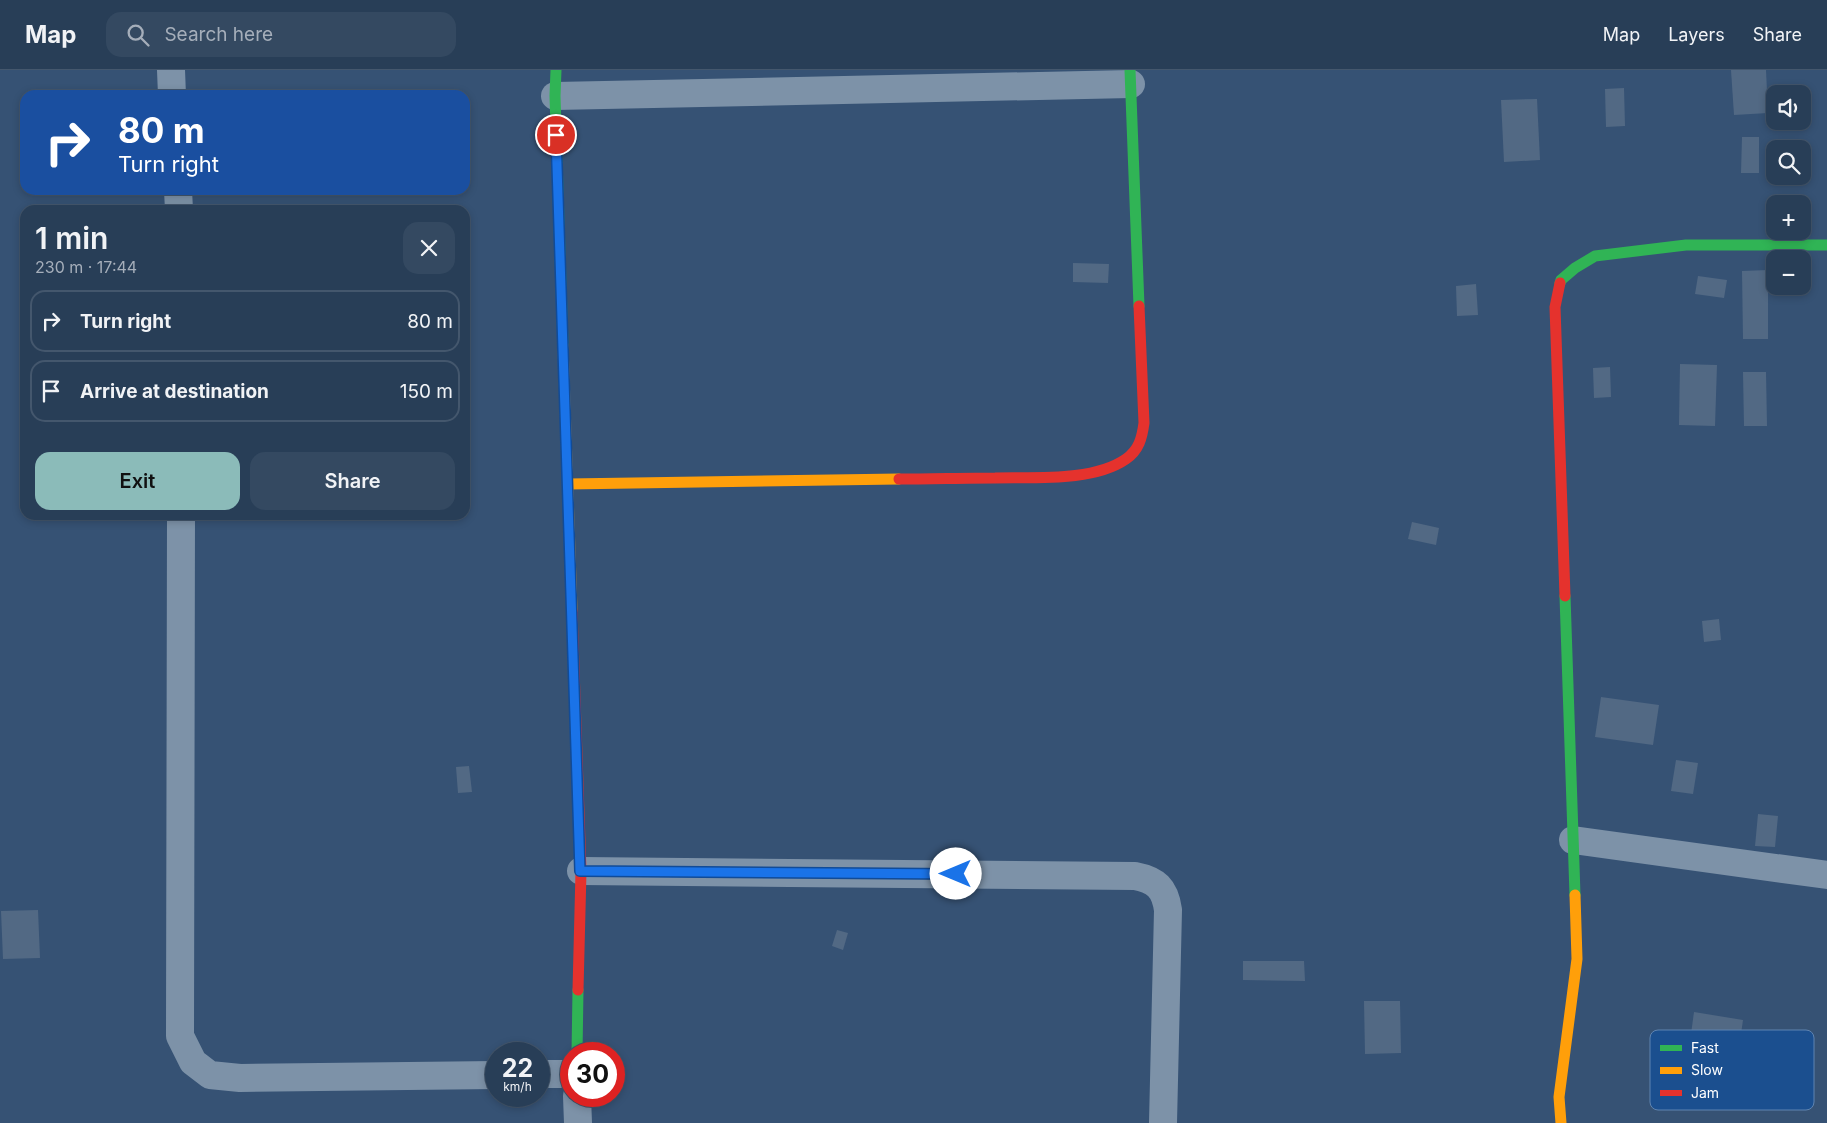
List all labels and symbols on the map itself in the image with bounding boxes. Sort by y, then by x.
pin [535,114,577,156]
position arrow [929,847,981,899]
legend [1650,1030,1814,1110]
text: Fast [1691,1039,1719,1056]
speed limit sign: 30 [560,1042,625,1107]
text: Slow [1691,1061,1723,1078]
text: Jam [1691,1084,1719,1101]

